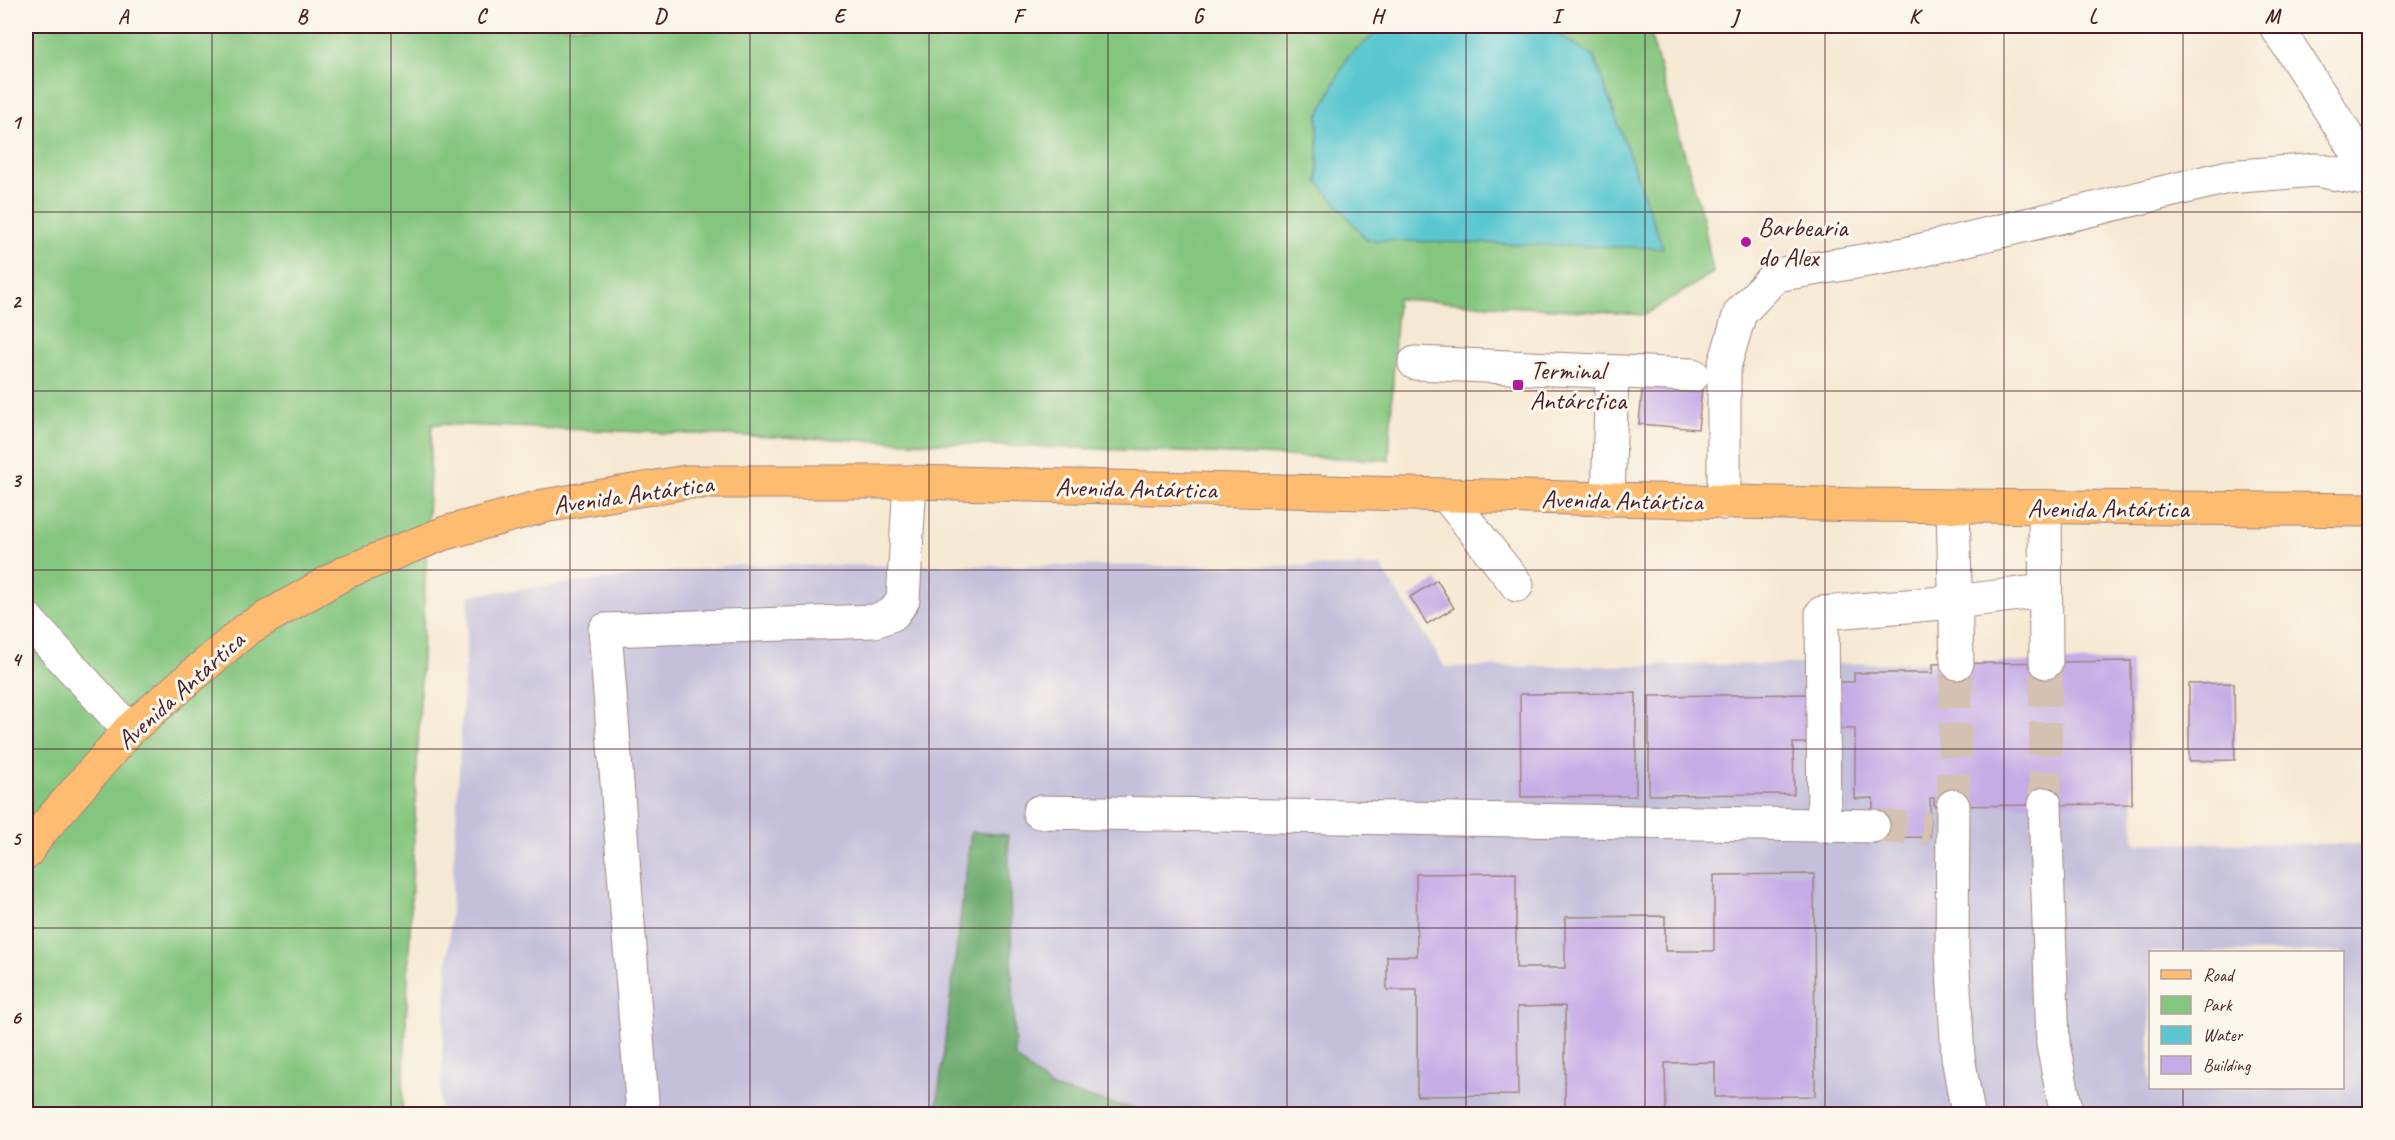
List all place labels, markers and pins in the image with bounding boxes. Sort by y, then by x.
place label: Barbearia do Alex [1758,211,1849,274]
marker: Barbearia do Alex [1739,235,1753,249]
place label: Terminal Antárctica [1530,354,1628,417]
marker: Terminal Antárctica [1511,378,1525,392]

